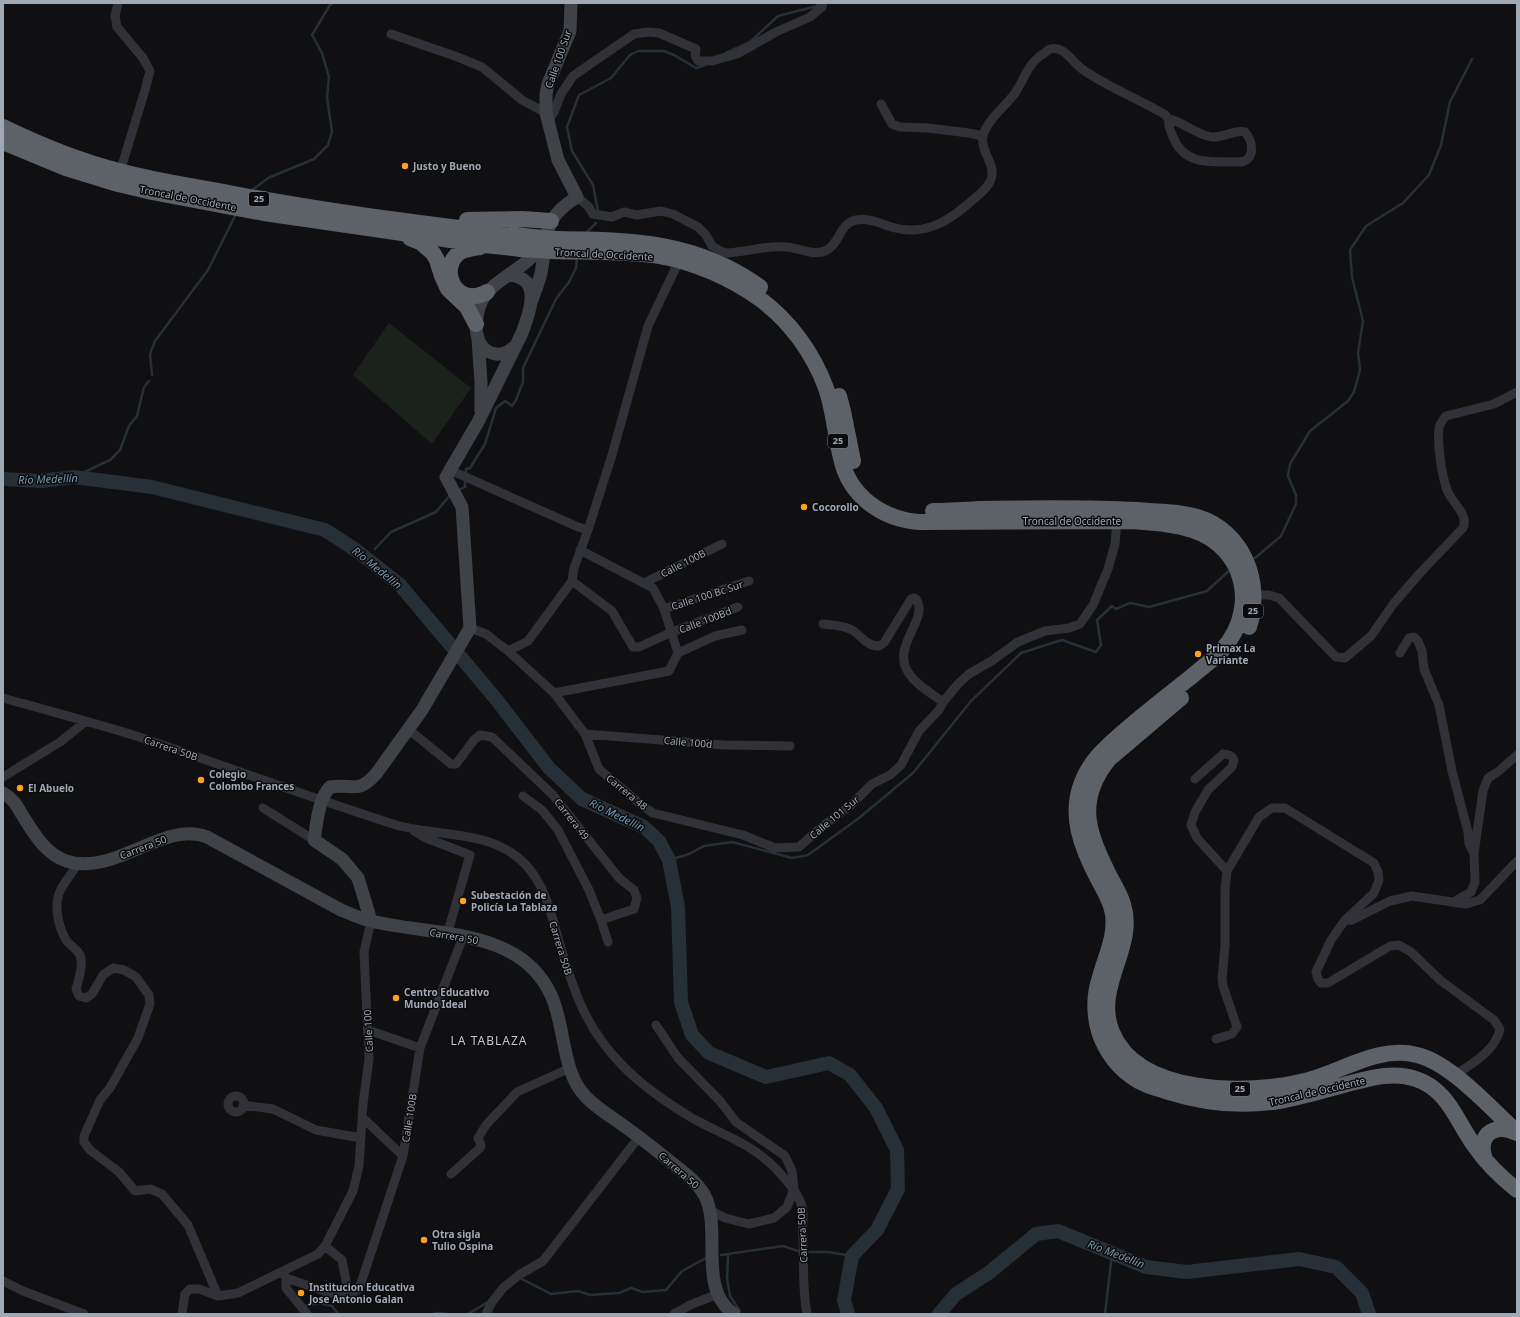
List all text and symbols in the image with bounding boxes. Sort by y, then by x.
street label: Calle 100 Sur [541,28,575,90]
place label: Justo y Bueno [412,159,481,173]
marker: Justo y Bueno [400,161,410,171]
street label: Troncal de Occidente [138,182,238,214]
road number: 25 [249,192,269,206]
street label: Troncal de Occidente [554,244,654,264]
road number: 25 [828,434,848,448]
water label: Río Medellín [18,470,78,487]
place label: Cocorollo [812,500,859,514]
marker: Cocorollo [799,502,809,512]
street label: Troncal de Occidente [1023,514,1122,528]
water label: Río Medellín [349,543,405,592]
street label: Calle 100B [658,546,708,580]
street label: Calle 100 Bc Sur [669,577,745,613]
street label: Calle 100Bd [677,604,733,636]
road number: 25 [1243,604,1263,618]
place label: Primax La Variante [1206,641,1255,667]
marker: Primax La Variante [1193,649,1203,659]
street label: Carrera 50B [142,732,200,764]
street label: Calle 100d [663,733,713,751]
place label: Colegio Colombo Frances [209,767,294,793]
street label: Carrera 48 [603,771,651,813]
marker: Colegio Colombo Frances [196,775,206,785]
place label: El Abuelo [28,781,74,795]
marker: El Abuelo [15,783,25,793]
street label: Calle 101 Sur [806,792,862,842]
street label: Carrera 49 [551,795,593,843]
water label: Río Medellín [587,795,647,834]
street label: Carrera 50 [118,832,169,862]
place label: Subestación de Policía La Tablaza [471,888,558,914]
marker: Subestación de Policía La Tablaza [458,896,468,906]
street label: Carrera 50B [546,919,576,977]
street label: Carrera 50 [429,925,480,947]
place label: Centro Educativo Mundo Ideal [404,985,489,1011]
marker: Centro Educativo Mundo Ideal [391,993,401,1003]
street label: Calle 100 [360,1009,376,1053]
district label: LA TABLAZA [451,1032,527,1049]
street label: Troncal de Occidente [1267,1073,1367,1109]
road number: 25 [1230,1082,1250,1096]
street label: Calle 100B [398,1093,420,1143]
street label: Carrera 50 [656,1149,702,1192]
street label: Carrera 50B [794,1207,810,1263]
place label: Otra sigla Tulio Ospina [432,1227,493,1253]
marker: Otra sigla Tulio Ospina [419,1235,429,1245]
water label: Río Medellín [1086,1236,1147,1271]
place label: Institucion Educativa Jose Antonio Galan [308,1280,415,1306]
marker: Institucion Educativa Jose Antonio Galan [296,1288,306,1298]

